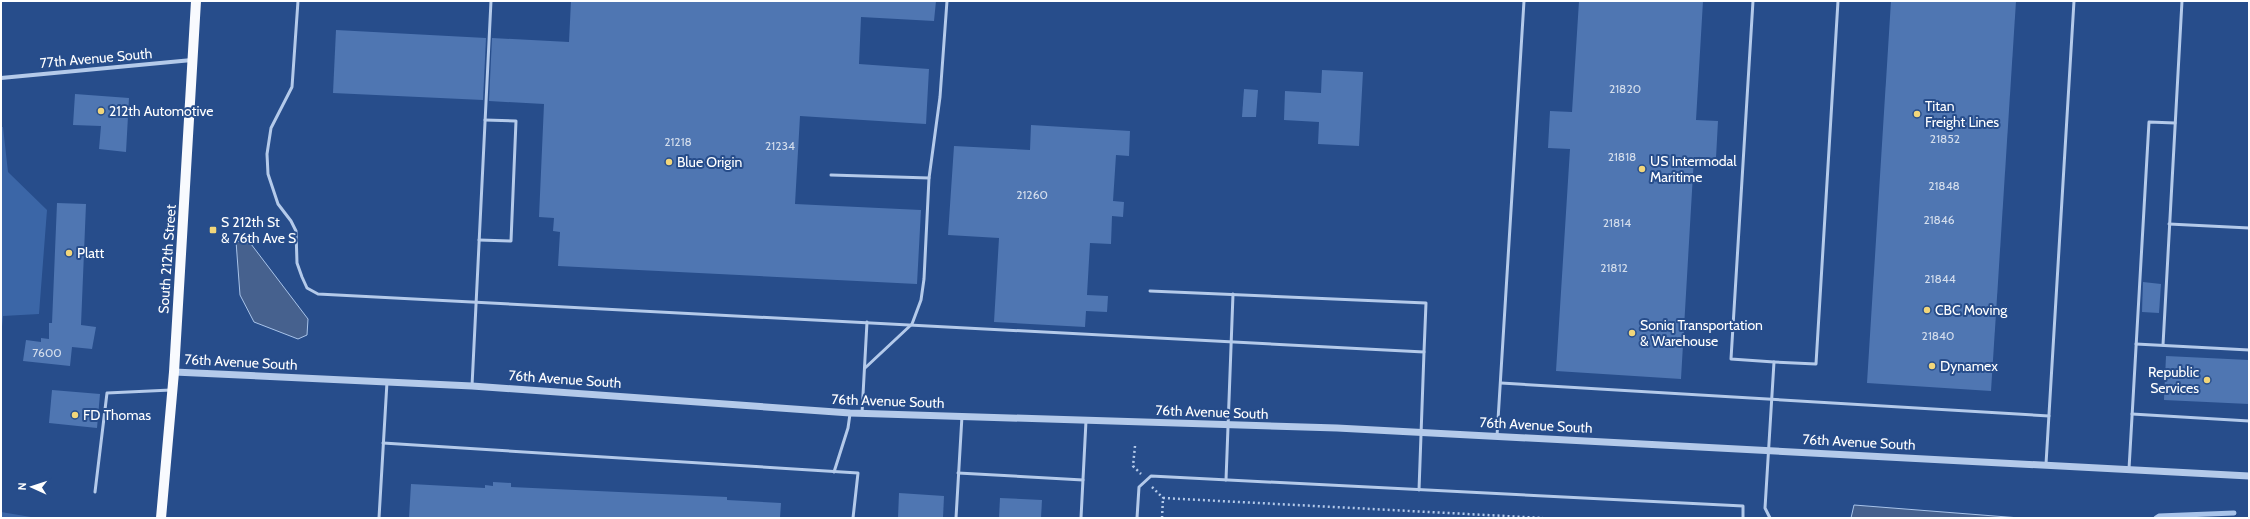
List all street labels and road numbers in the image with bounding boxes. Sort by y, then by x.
street label: 77th Avenue South [39,44,153,72]
street label: South 212th Street [154,204,180,314]
street label: 76th Avenue South [184,350,298,374]
street label: 76th Avenue South [508,366,622,392]
street label: 76th Avenue South [831,390,945,412]
street label: 76th Avenue South [1155,401,1269,423]
street label: 76th Avenue South [1479,413,1593,437]
street label: 76th Avenue South [1802,430,1916,454]

